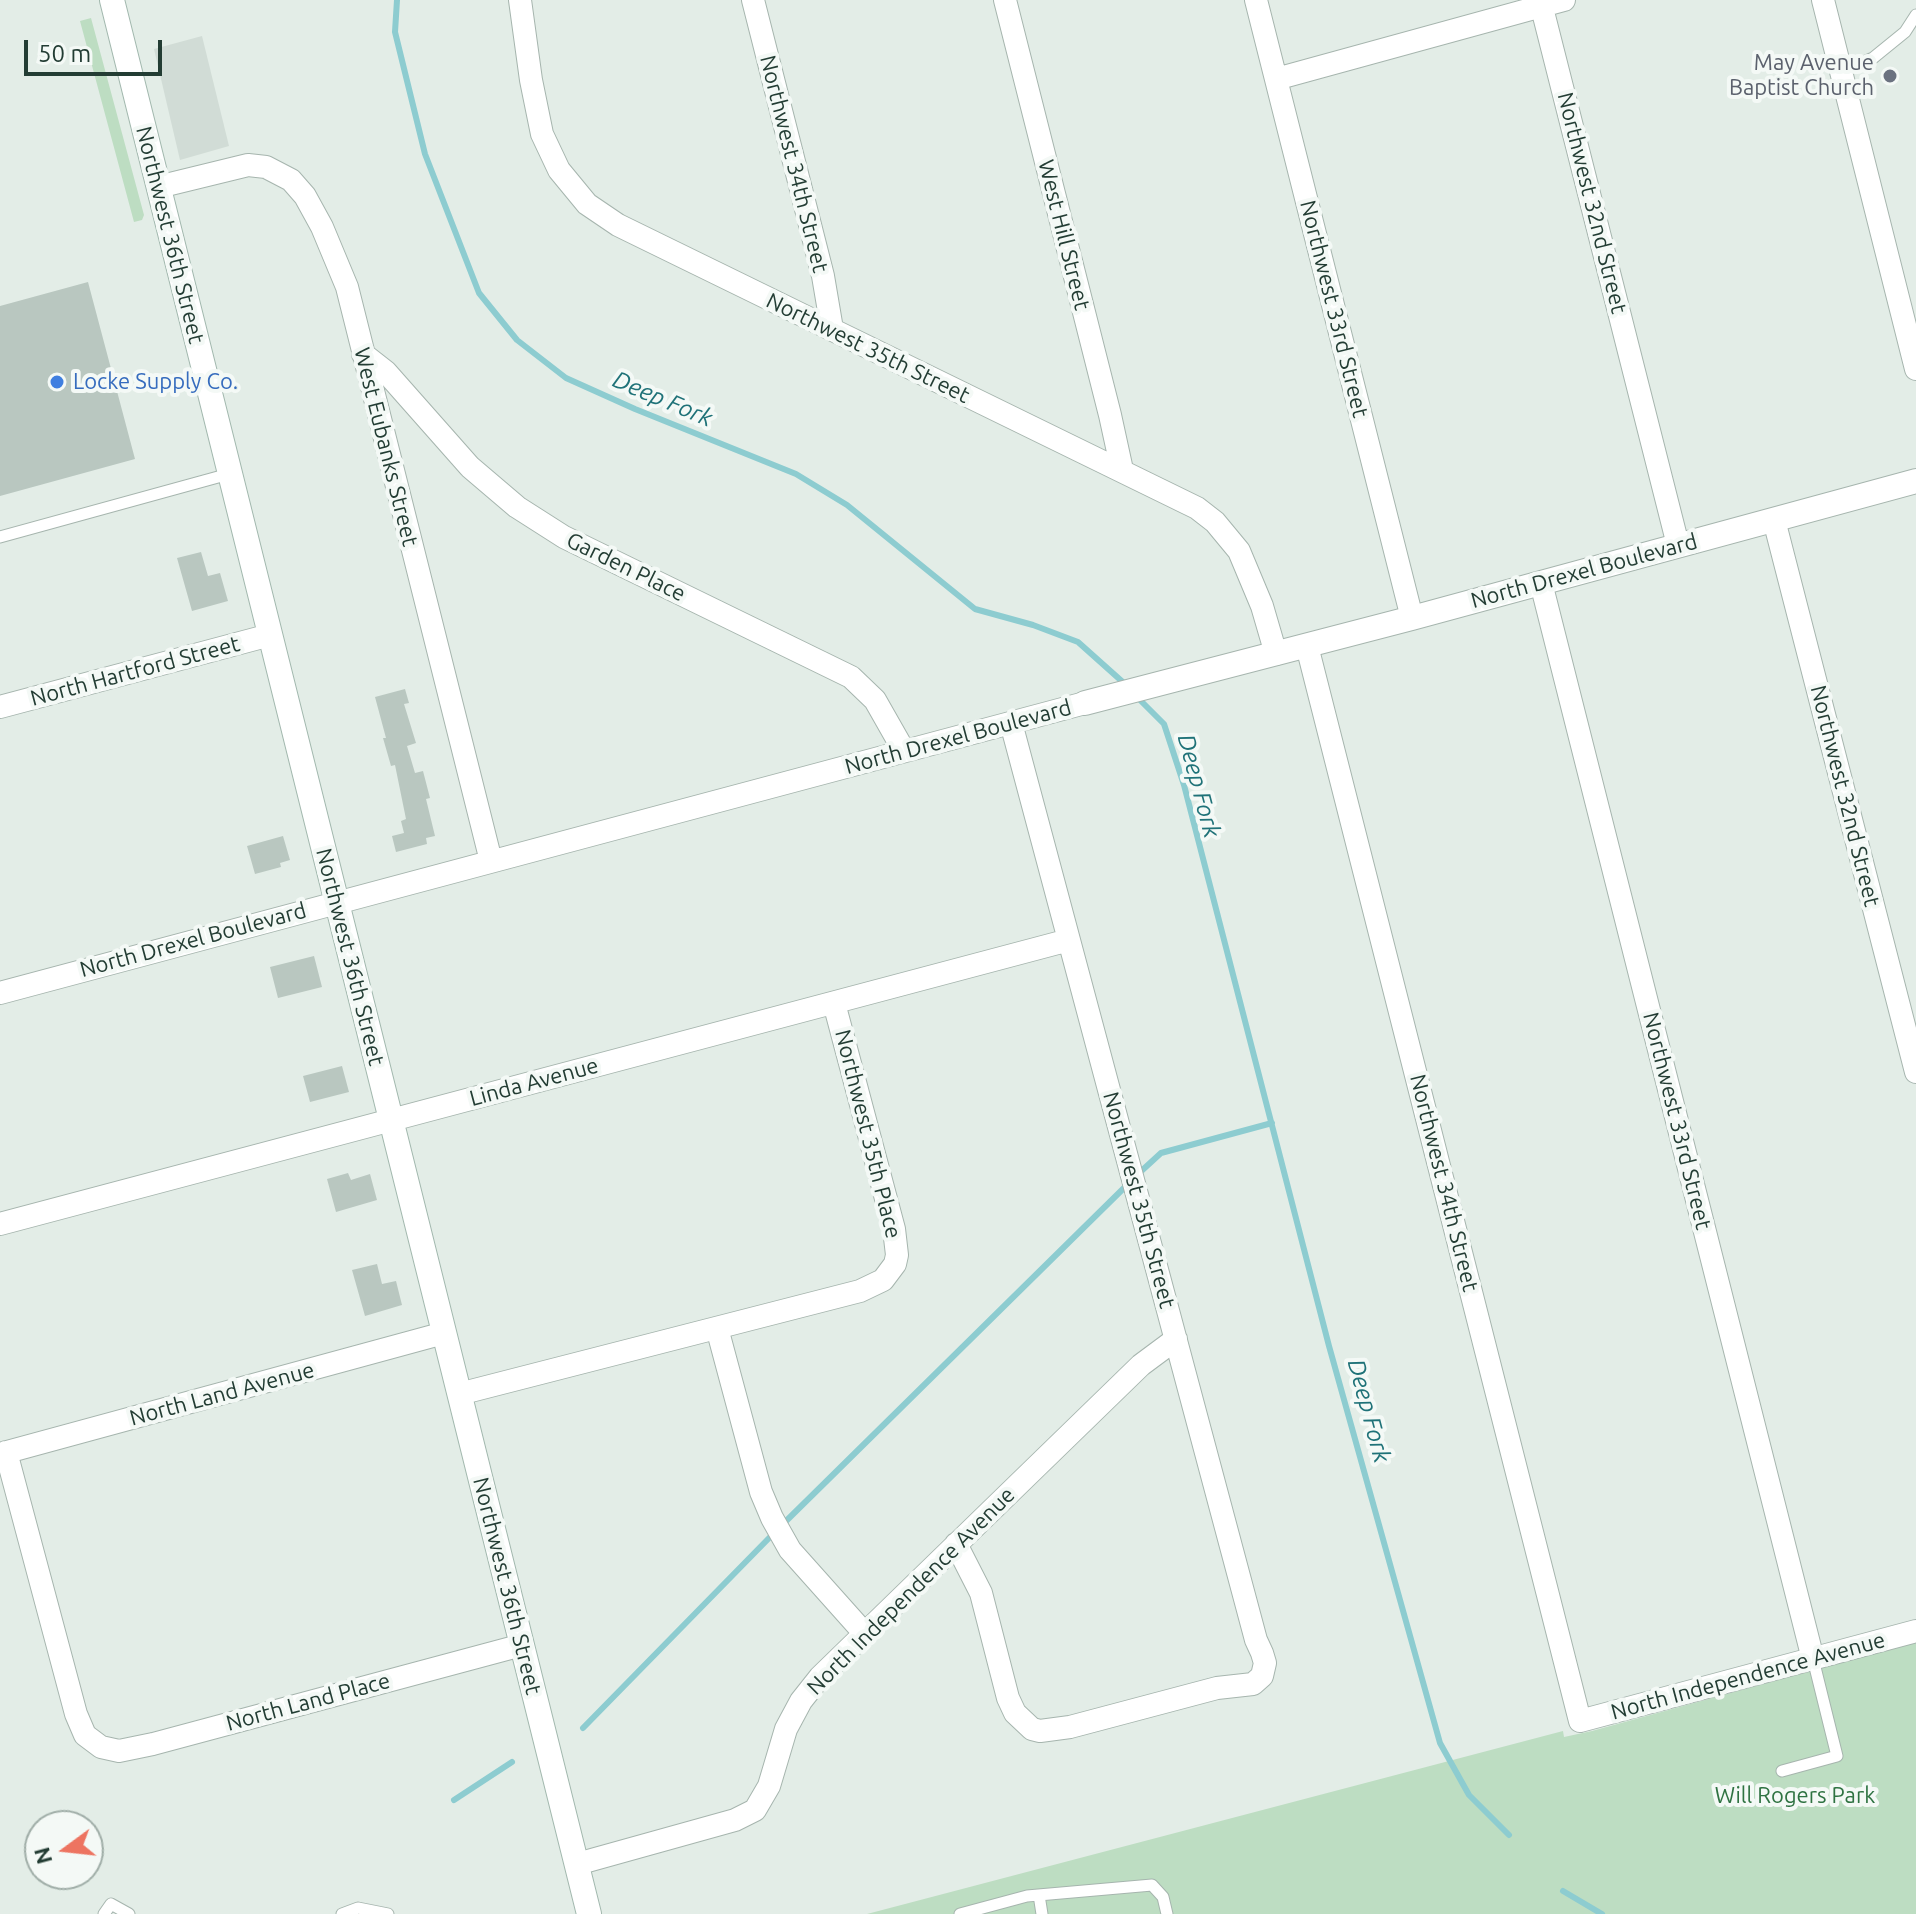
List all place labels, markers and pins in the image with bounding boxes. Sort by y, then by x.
place label: May Avenue Baptist Church [1729,50,1874,102]
marker: May Avenue Baptist Church [1881,67,1899,85]
place label: Locke Supply Co. [73,369,238,395]
marker: Locke Supply Co. [48,373,66,391]

